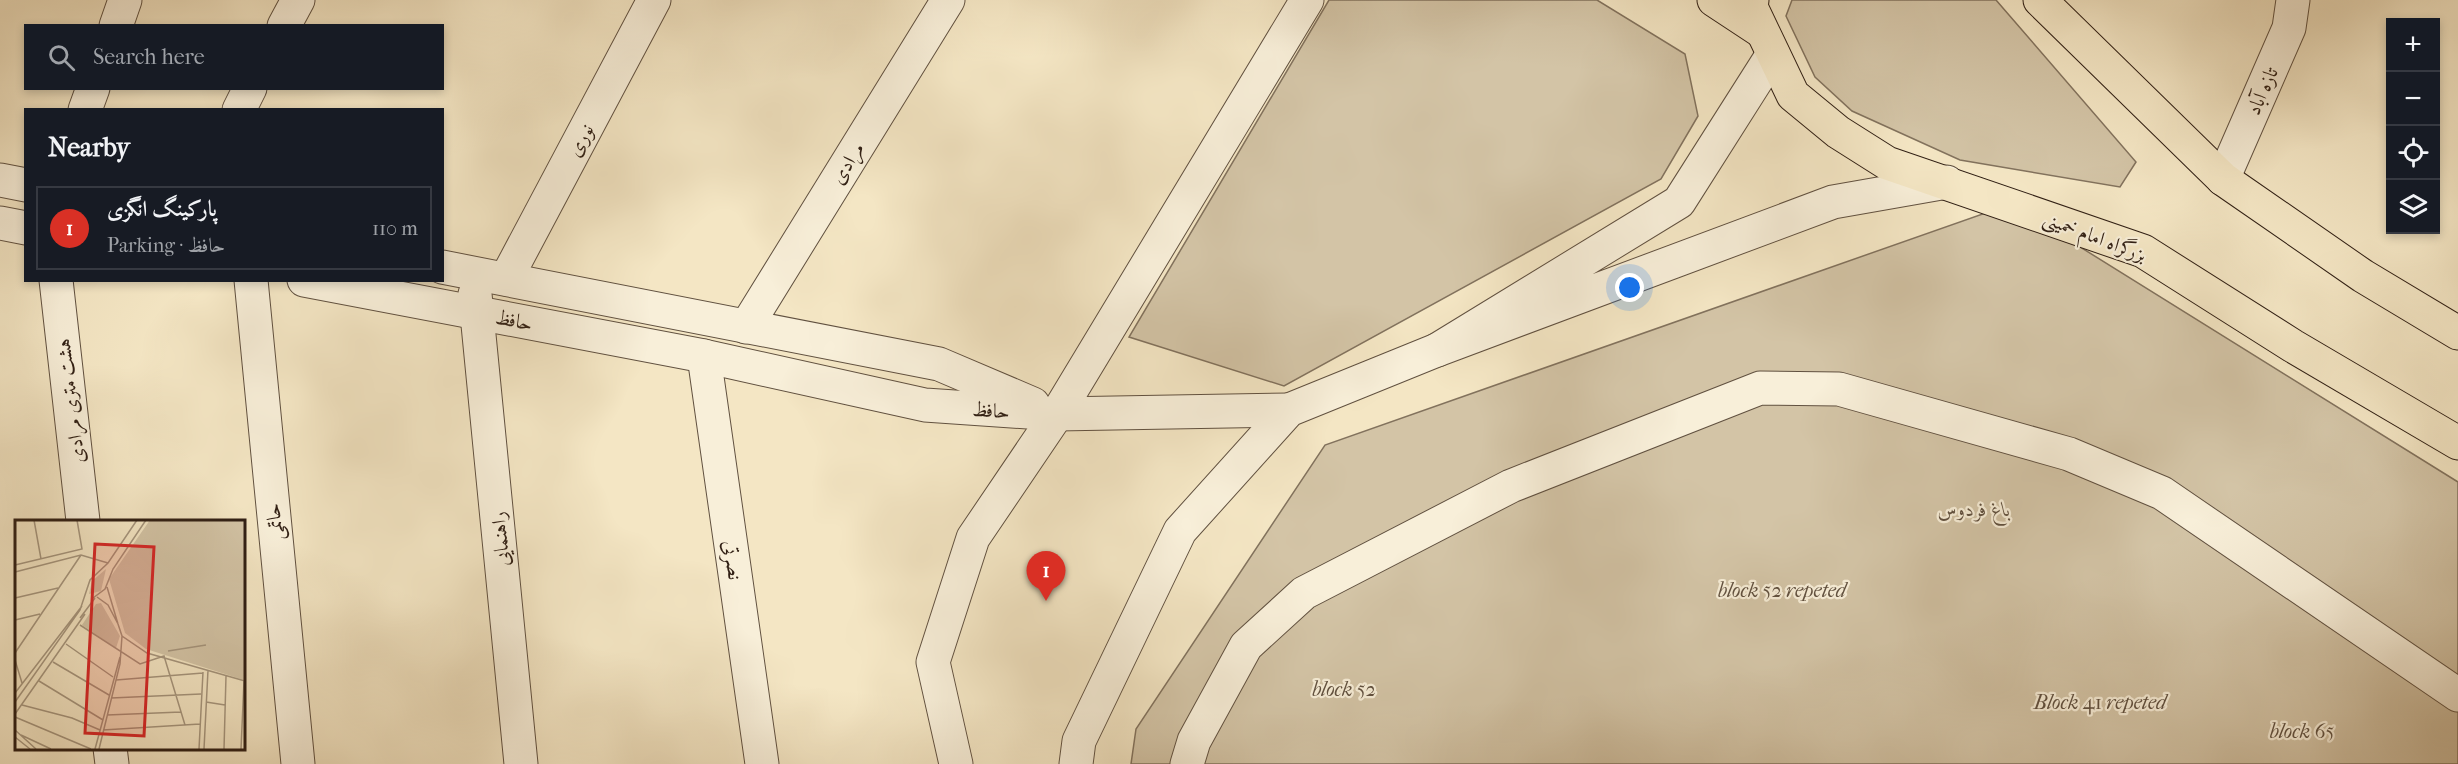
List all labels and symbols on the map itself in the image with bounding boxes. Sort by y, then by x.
street label: تازه آباد [2241,63,2283,119]
street label: نوری [562,120,600,161]
street label: مرادی [826,138,871,189]
street label: بزرگراه امام خمینی [2038,204,2151,272]
your location [1615,273,1644,302]
street label: حافظ [493,306,535,335]
street label: هشت متری مرادی [51,337,92,465]
street label: حافظ [971,398,1011,423]
park label: باغ فردوس [1937,498,2011,527]
street label: حاتمی [261,502,290,542]
street label: راهنمایی [487,511,516,567]
inset map [15,520,244,749]
street label: نصرتی [716,539,747,582]
pin: 1 [1026,552,1066,601]
park label: block 52 repeted [1718,579,1849,602]
park label: block 52 [1312,678,1376,701]
park label: Block 41 repeted [2033,691,2169,715]
park label: block 65 [2270,720,2334,743]

